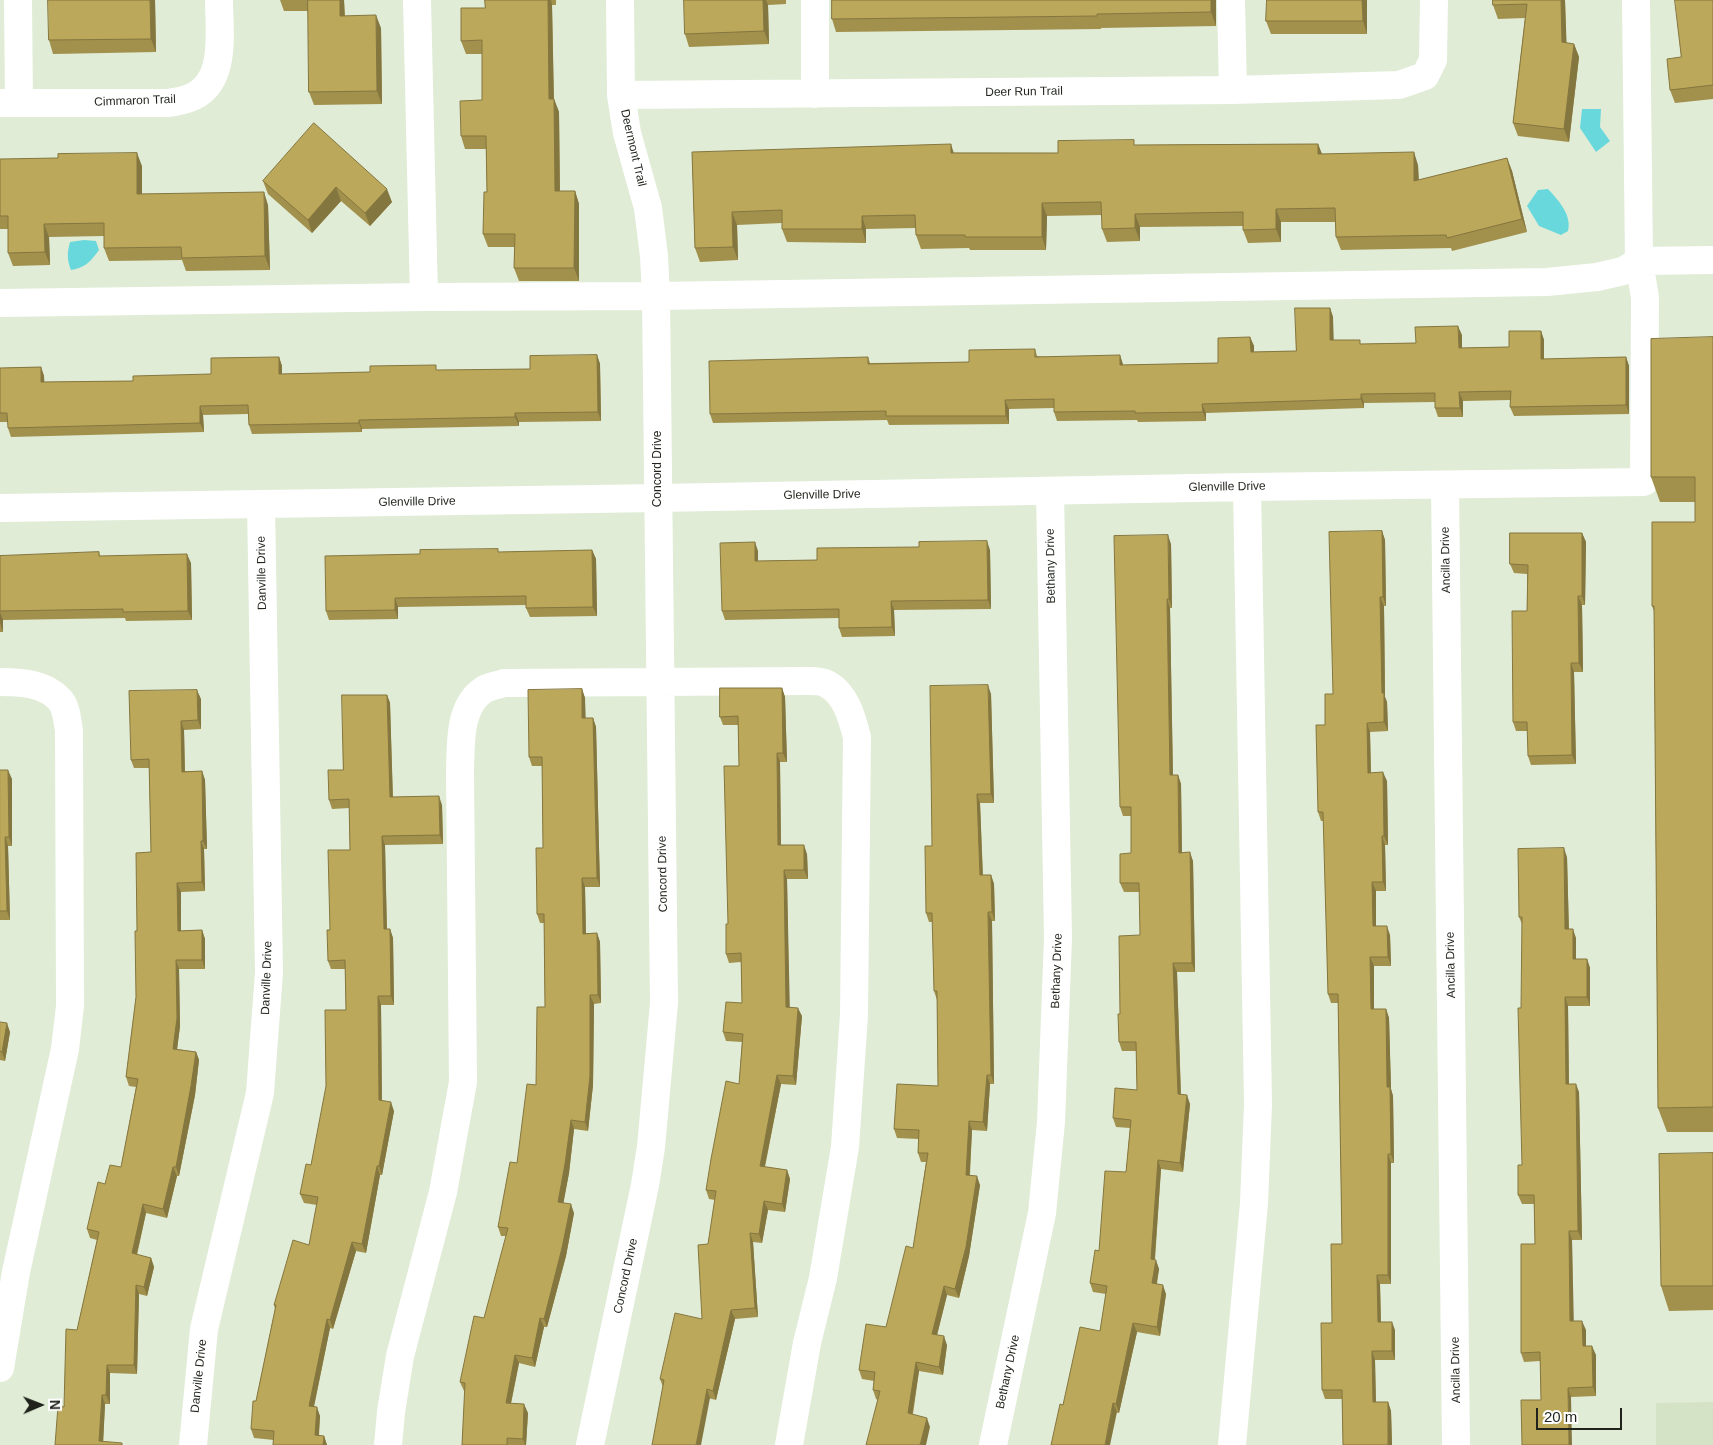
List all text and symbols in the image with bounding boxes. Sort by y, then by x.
street label: Deer Run Trail [985,84,1063,100]
street label: Cimmaron Trail [94,92,176,110]
street label: Deermont Trail [617,108,649,188]
street label: Concord Drive [651,431,665,507]
street label: Glenville Drive [1188,479,1266,495]
street label: Glenville Drive [783,487,861,503]
street label: Glenville Drive [378,494,456,510]
street label: Ancilla Drive [1438,527,1454,593]
street label: Bethany Drive [1043,528,1059,604]
street label: Danville Drive [254,536,270,610]
street label: Concord Drive [655,836,671,912]
street label: Ancilla Drive [1443,932,1459,998]
street label: Bethany Drive [1048,933,1066,1009]
street label: Danville Drive [259,941,275,1015]
street label: Concord Drive [611,1237,641,1315]
street label: Bethany Drive [993,1334,1023,1410]
street label: Ancilla Drive [1448,1337,1464,1403]
street label: Danville Drive [188,1338,210,1414]
north arrow [15,1380,65,1430]
scale bar [1538,1398,1624,1430]
text: N [47,1400,63,1410]
text: 20 m [1544,1408,1577,1425]

